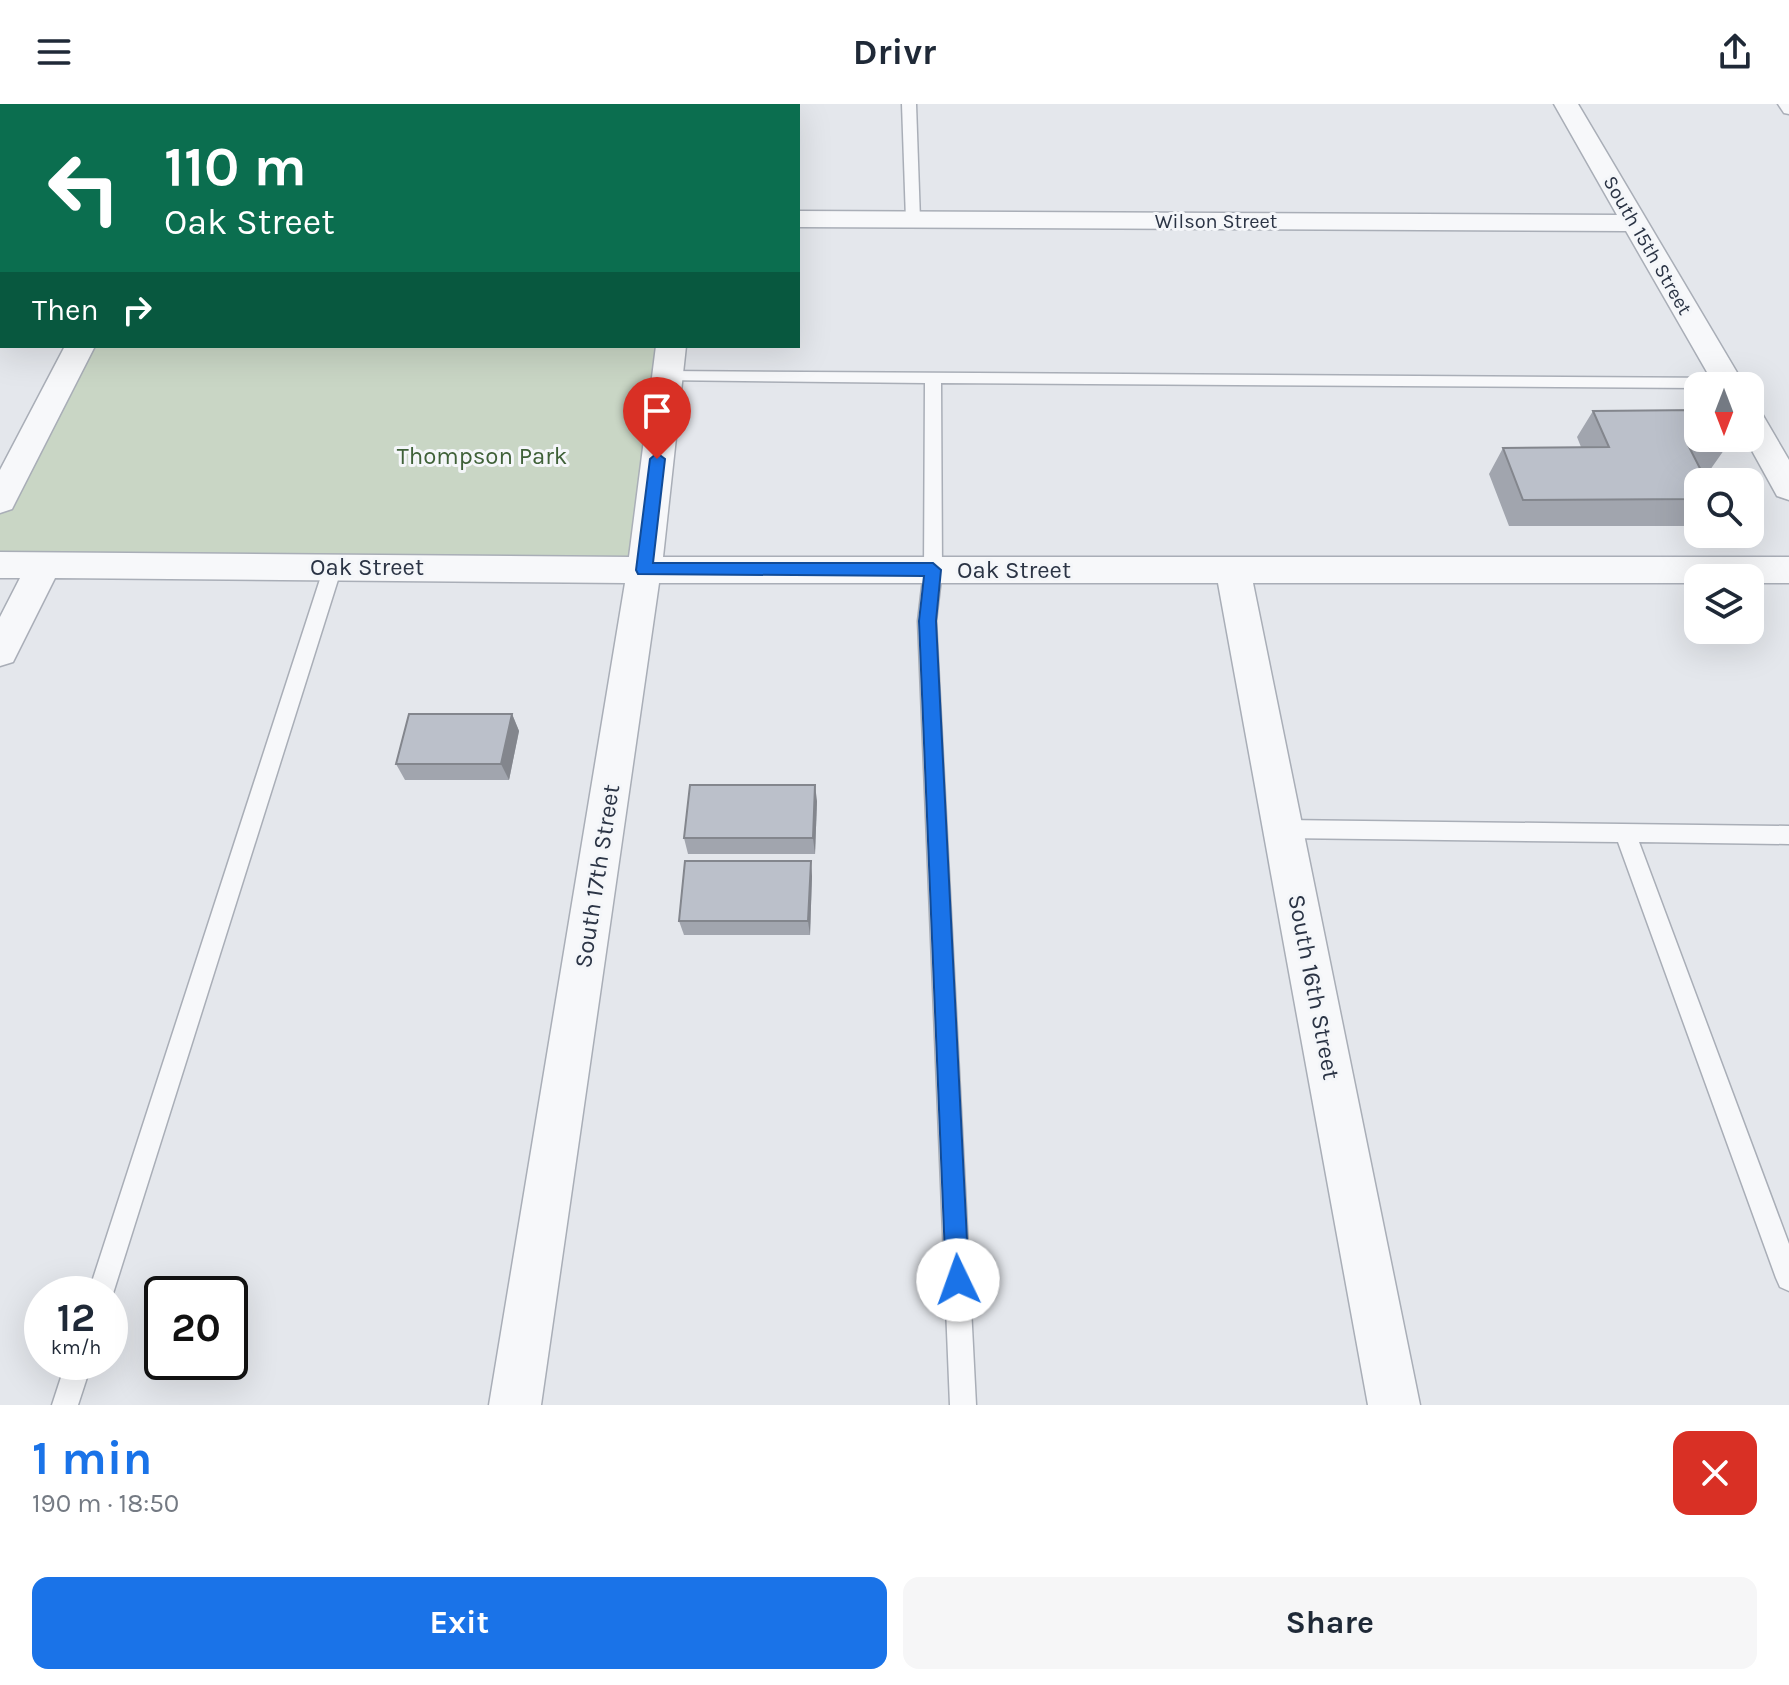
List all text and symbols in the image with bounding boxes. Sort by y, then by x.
icon: menu [32,30,76,74]
icon: share [1713,30,1757,74]
text: Drivr [853,31,936,73]
text: 110 m [164,134,307,199]
icon: left [32,136,136,240]
street label: South 15th Street [1598,172,1697,319]
text: Oak Street [164,201,335,243]
street label: Wilson Street [1155,210,1278,233]
icon: right [115,288,159,332]
text: Then [32,292,99,328]
north arrow [1684,372,1764,452]
map controls [1684,372,1764,644]
pin [623,377,691,459]
icon: arrive [635,389,679,433]
park label: Thompson Park [397,442,567,470]
button: search [1684,468,1764,548]
street label: Oak Street [310,553,424,581]
street label: Oak Street [957,556,1071,584]
button: layers [1684,564,1764,644]
street label: South 17th Street [569,782,625,970]
street label: South 16th Street [1282,892,1346,1082]
position arrow [916,1238,1000,1322]
speed limit sign: 20 [144,1276,248,1380]
text: 12 [57,1294,95,1341]
text: km/h [51,1336,101,1359]
text: 1 min [32,1430,152,1486]
button: close [1673,1431,1757,1515]
text: 190 m · 18:50 [32,1488,179,1519]
button: Exit [32,1577,887,1669]
button: Share [903,1577,1757,1669]

